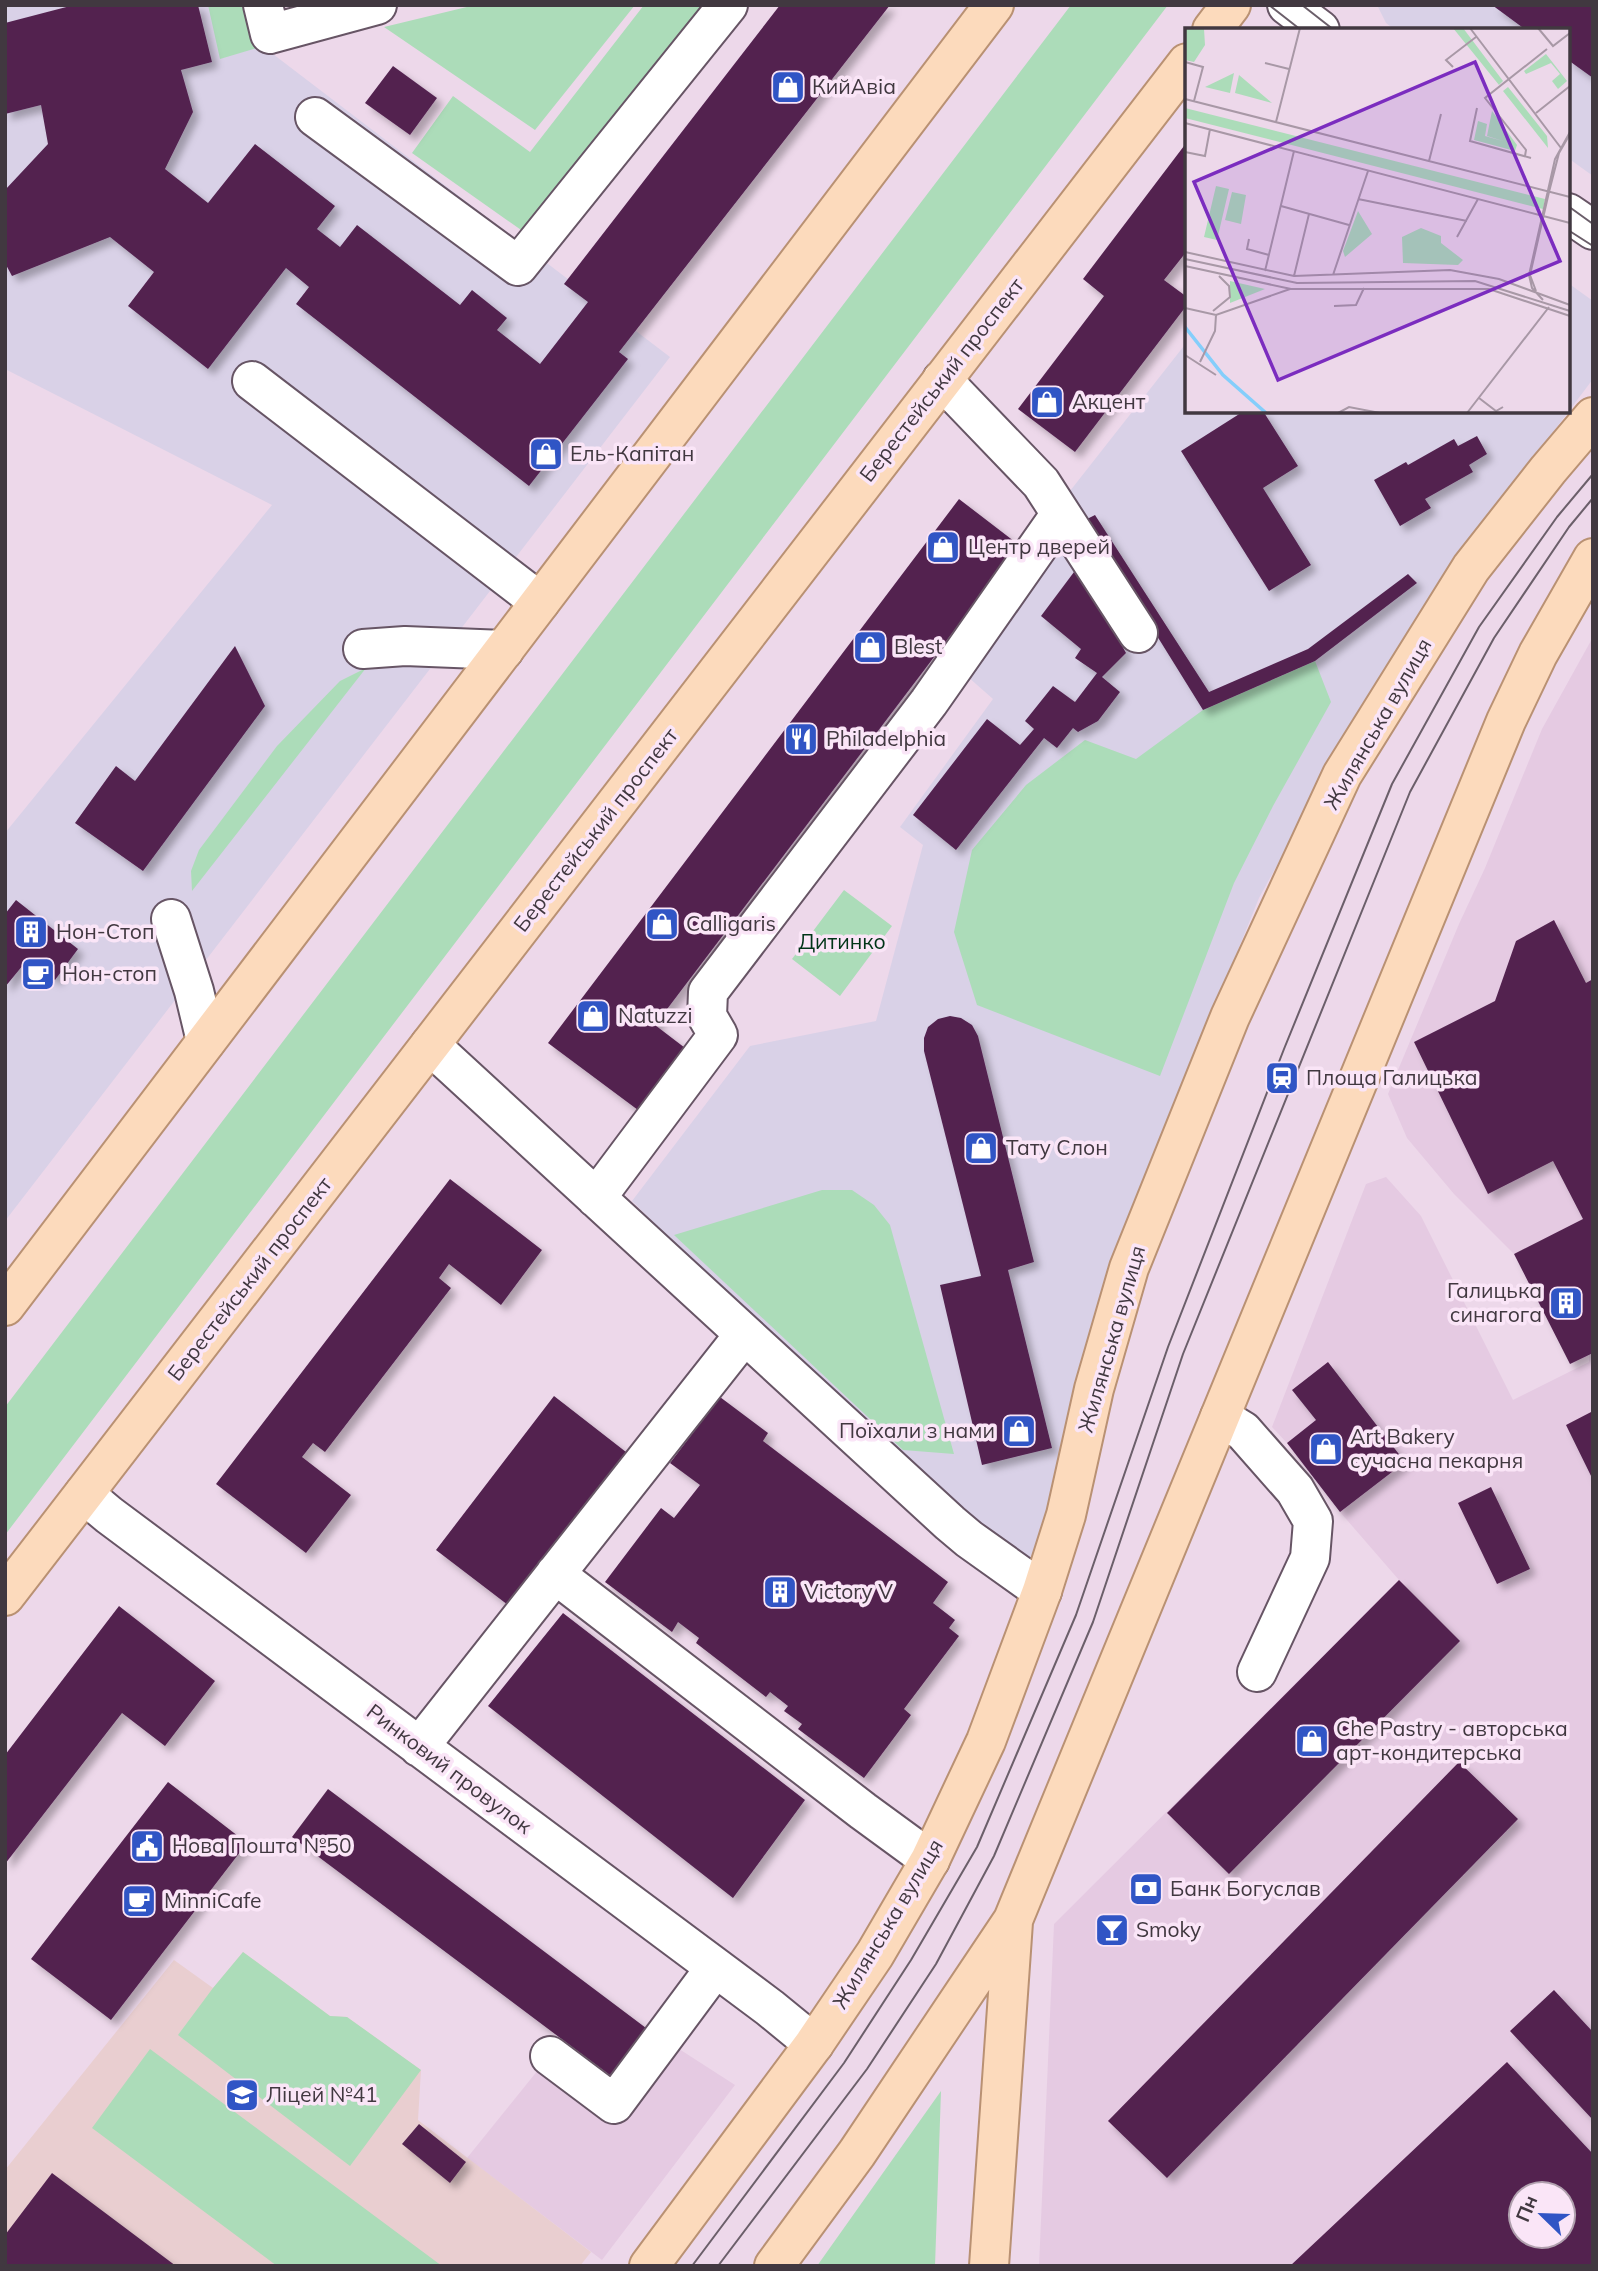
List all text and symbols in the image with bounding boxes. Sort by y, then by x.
inset map [1185,28,1570,413]
shop icon: КийАвіа [769,68,807,106]
place label: КийАвіа [812,73,896,99]
street label: Берестейський проспект [854,272,1029,486]
shop icon: Акцент [1028,383,1066,421]
place label: Акцент [1072,388,1146,414]
shop icon: Ель-Капітан [527,435,565,473]
place label: Ель-Капітан [570,440,694,466]
shop icon: Центр дверей [924,528,962,566]
place label: Центр дверей [968,533,1110,559]
shop icon: Blest [851,628,889,666]
place label: Blest [894,633,942,659]
street label: Жилянська вулиця [1318,633,1437,814]
restaurant icon: Philadelphia [782,720,820,758]
street label: Берестейський проспект [508,722,683,936]
place label: Philadelphia [826,725,946,751]
shop icon: Calligaris [643,905,681,943]
place label: Calligaris [686,910,776,936]
building icon: Нон-Стоп [12,913,50,951]
place label: Нон-Стоп [56,918,154,944]
park label: Дитинко [798,928,886,954]
cafe icon: Нон-стоп [19,955,57,993]
place label: Нон-стоп [62,960,157,986]
shop icon: Natuzzi [574,997,612,1035]
place label: Natuzzi [618,1002,693,1028]
station icon: Площа Галицька [1263,1059,1301,1097]
place label: Площа Галицька [1306,1064,1478,1090]
shop icon: Тату Слон [962,1129,1000,1167]
place label: Тату Слон [1006,1134,1108,1160]
street label: Берестейський проспект [162,1171,337,1385]
street label: Жилянська вулиця [1072,1242,1150,1435]
place label: Галицька синагога [1447,1277,1542,1327]
building icon: Галицька синагога [1547,1284,1585,1322]
shop icon: Поїхали з нами [1000,1412,1038,1450]
place label: Поїхали з нами [839,1417,995,1443]
place label: Art Bakery сучасна пекарня [1350,1423,1523,1473]
shop icon: Art Bakery сучасна пекарня [1307,1430,1345,1468]
building icon: Victory V [761,1573,799,1611]
place label: Victory V [804,1578,893,1604]
street label: Ринковий провулок [362,1698,538,1839]
place label: Che Pastry - авторська арт-кондитерська [1336,1715,1568,1765]
shop icon: Che Pastry - авторська арт-кондитерська [1293,1722,1331,1760]
public building icon: Нова Пошта №50 [128,1827,166,1865]
place label: Нова Пошта №50 [172,1832,352,1858]
street label: Жилянська вулиця [826,1834,948,2013]
bank icon: Банк Богуслав [1127,1870,1165,1908]
place label: Банк Богуслав [1170,1875,1321,1901]
cafe icon: MinniCafe [120,1882,158,1920]
place label: MinniCafe [164,1887,261,1913]
bar icon: Smoky [1093,1911,1131,1949]
place label: Smoky [1136,1916,1201,1942]
school or university icon: Ліцей №41 [223,2076,261,2114]
place label: Ліцей №41 [266,2081,378,2107]
north arrow [1507,2180,1577,2250]
text: Пн [1510,2192,1543,2225]

